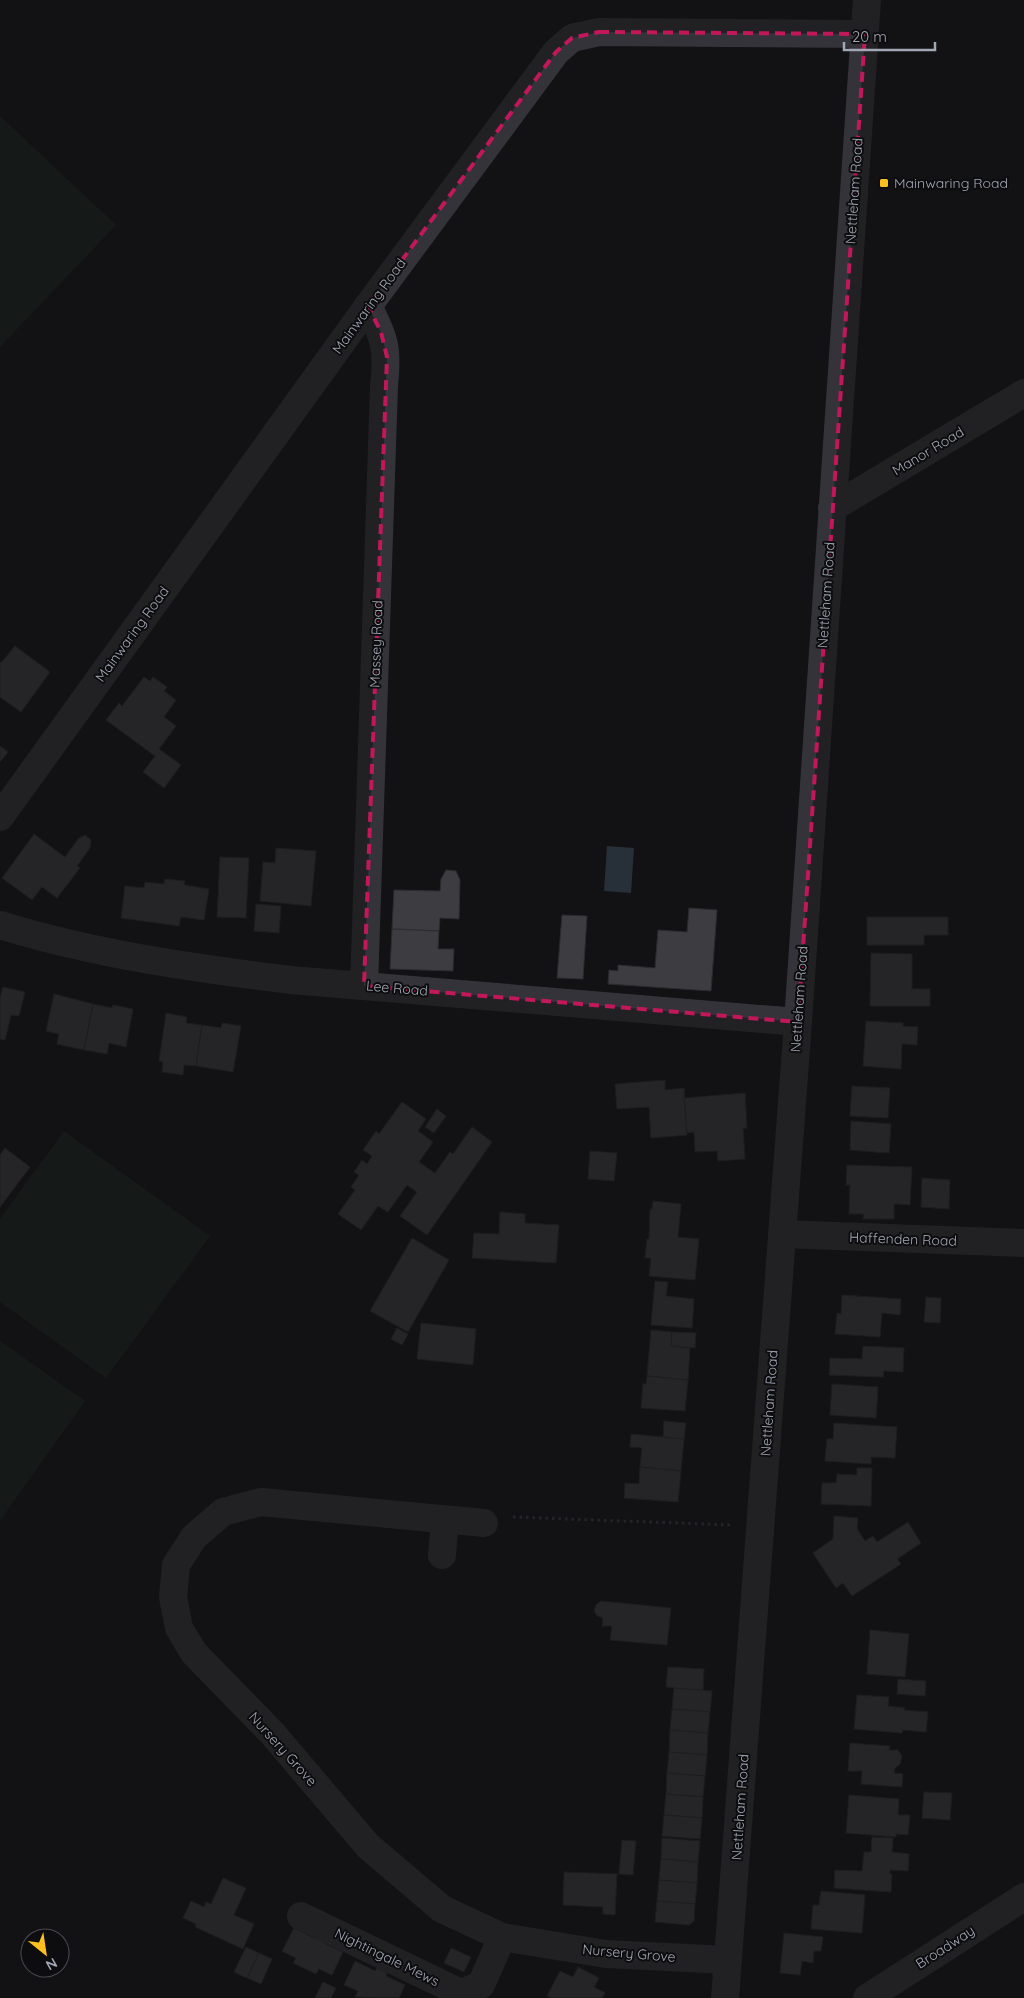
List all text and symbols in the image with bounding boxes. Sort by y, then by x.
scale bar [844,20,935,52]
text: 20 m [852,27,887,46]
street label: Nettleham Road [841,137,867,245]
place label: Mainwaring Road [894,174,1008,192]
marker: Mainwaring Road [878,177,890,189]
street label: Mainwaring Road [328,255,410,357]
street label: Manor Road [889,423,967,479]
street label: Nettleham Road [813,541,839,649]
street label: Mainwaring Road [91,583,173,685]
street label: Massey Road [365,600,387,688]
street label: Nettleham Road [786,945,812,1053]
street label: Lee Road [365,976,429,1000]
street label: Haffenden Road [849,1228,957,1250]
street label: Nettleham Road [756,1349,782,1457]
street label: Nursery Grove [245,1708,321,1790]
street label: Nettleham Road [727,1753,753,1861]
street label: Broadway [912,1921,978,1973]
street label: Nightingale Mews [332,1924,442,1990]
north arrow [20,1928,70,1978]
street label: Nursery Grove [582,1940,677,1966]
text: N [43,1954,60,1975]

